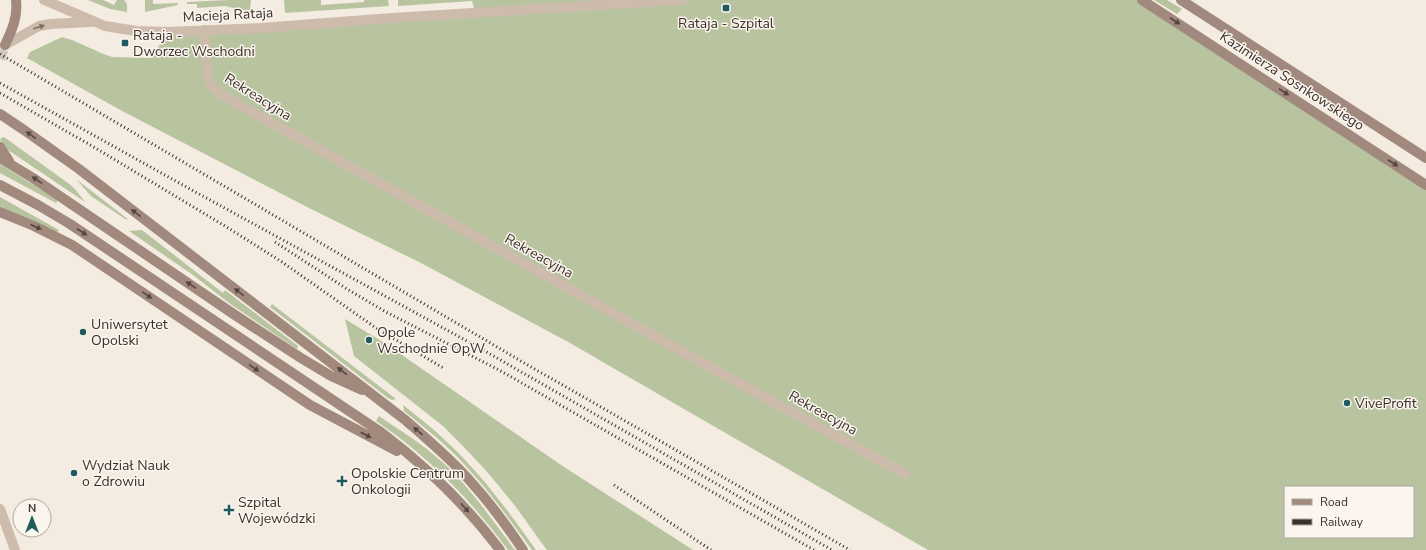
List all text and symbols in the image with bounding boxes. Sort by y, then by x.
street label: Macieja Rataja [182,3,274,27]
marker: Rataja - Szpital [721,3,731,13]
place label: Rataja - Szpital [678,14,775,33]
one-way arrow [1170,17,1180,25]
one-way arrow [34,24,46,30]
place label: Rataja - Dworzec Wschodni [133,26,255,61]
street label: Kazimierza Sosnkowskiego [1216,27,1368,135]
marker: Rataja - Dworzec Wschodni [120,38,130,48]
street label: Rekreacyjna [221,69,295,125]
one-way arrow [1279,88,1289,96]
one-way arrow [26,131,37,139]
one-way arrow [1388,159,1398,167]
one-way arrow [32,176,43,184]
one-way arrow [130,208,141,217]
one-way arrow [31,224,42,230]
one-way arrow [77,228,88,236]
street label: Rekreacyjna [501,229,577,283]
one-way arrow [186,281,197,289]
one-way arrow [233,287,244,296]
one-way arrow [142,291,152,299]
place label: Uniwersytet Opolski [91,315,168,350]
place label: Opole Wschodnie OpW [377,323,486,358]
marker: Uniwersytet Opolski [78,327,88,337]
marker: Opole Wschodnie OpW [364,335,374,345]
one-way arrow [249,364,260,372]
one-way arrow [336,367,347,375]
street label: Rekreacyjna [785,386,861,440]
place label: ViveProfit [1354,394,1417,413]
marker: ViveProfit [1342,398,1352,408]
one-way arrow [413,426,423,435]
one-way arrow [360,431,371,438]
place label: Wydział Nauk o Zdrowiu [82,456,171,491]
place label: Opolskie Centrum Onkologii [351,464,464,499]
marker: Wydział Nauk o Zdrowiu [69,468,79,478]
marker: Opolskie Centrum Onkologii [336,475,348,487]
legend [1284,486,1414,538]
place label: Szpital Wojewódzki [238,493,315,528]
text: Road [1320,494,1348,510]
north arrow [12,498,52,538]
text: N [28,501,36,516]
one-way arrow [461,502,470,513]
marker: Szpital Wojewódzki [223,504,235,516]
text: Railway [1320,514,1364,530]

